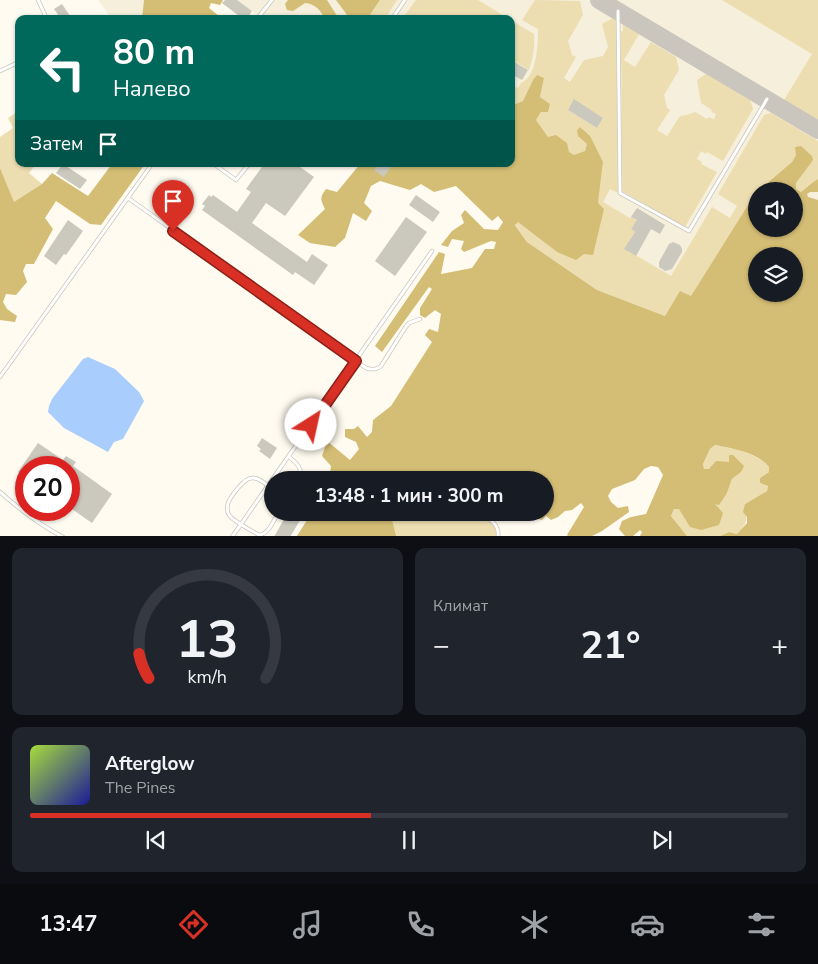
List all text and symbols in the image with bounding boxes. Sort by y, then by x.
text: 80 m [113,29,195,76]
icon: left [30,35,95,100]
text: Налево [113,74,191,104]
icon: arrive [94,130,122,158]
text: Затем [30,131,84,157]
pin [152,180,194,231]
map controls [748,182,803,302]
button: sound [748,182,803,237]
icon: arrive [159,187,187,215]
button: layers [748,247,803,302]
position arrow [284,398,336,450]
speed limit sign: 20 [15,456,80,521]
text: 13:48 · 1 мин · 300 m [315,483,503,509]
text: Климат [433,595,488,617]
text: 13 [176,604,239,675]
text: 21° [580,620,641,671]
text: − [433,627,450,665]
text: + [771,627,788,665]
text: km/h [188,665,227,689]
text: Afterglow [105,751,195,777]
text: The Pines [105,777,175,799]
icon: previous [142,826,170,854]
icon: pause [395,826,423,854]
icon: next [648,826,676,854]
icon: directions [176,907,211,942]
icon: music [290,907,325,942]
icon: phone [403,907,438,942]
icon: climate [517,907,552,942]
icon: car [630,907,665,942]
icon: filters [744,907,779,942]
text: 13:47 [39,909,98,939]

